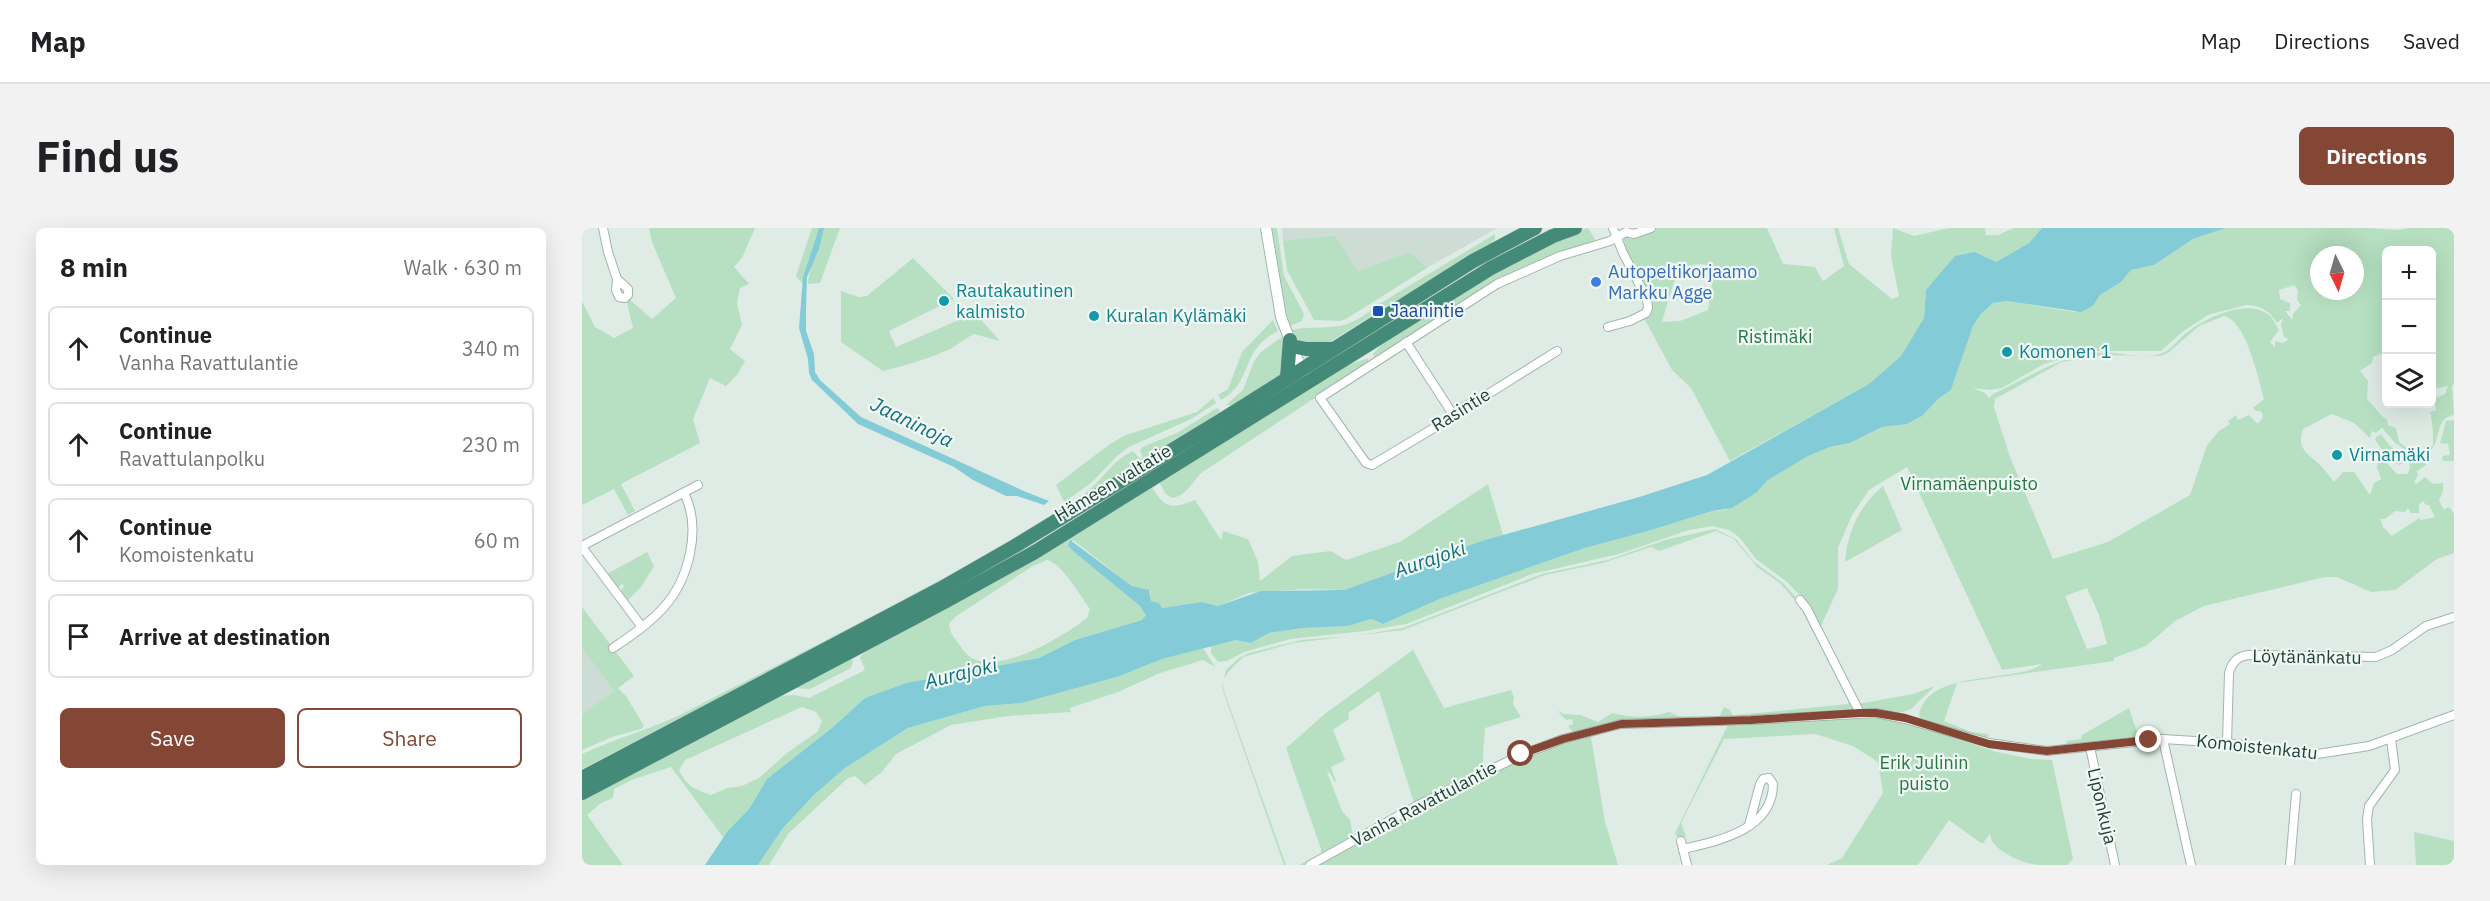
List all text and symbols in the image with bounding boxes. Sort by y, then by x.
text: Map [30,23,86,60]
text: Map [2201,27,2241,55]
text: Directions [2274,27,2370,55]
text: Saved [2403,27,2460,55]
button: Directions [2299,127,2454,185]
text: Find us [36,129,179,184]
north arrow [2310,246,2364,300]
map controls [2382,246,2436,408]
button: + [2382,246,2436,300]
text: 8 min [60,250,128,284]
text: Walk · 630 m [404,254,522,281]
place label: Autopeltikorjaamo Markku Agge [1608,260,1757,304]
marker: Autopeltikorjaamo Markku Agge [1589,275,1603,289]
place label: Rautakautinen kalmisto [956,279,1074,323]
marker: Rautakautinen kalmisto [937,294,951,308]
place label: Jaanintie [1390,299,1464,322]
button: − [2382,300,2436,354]
place label: Kuralan Kylämäki [1106,304,1247,327]
marker: Jaanintie [1371,304,1385,318]
marker: Kuralan Kylämäki [1087,309,1101,323]
text: Continue [119,320,212,349]
park label: Ristimäki [1738,325,1812,348]
icon: ahead [62,332,95,365]
text: 340 m [462,335,520,362]
place label: Komonen 1 [2019,340,2111,363]
marker: Komonen 1 [2000,345,2014,359]
text: Vanha Ravattulantie [119,349,299,376]
button: layers [2382,354,2436,408]
street label: Rasintie [1427,383,1495,437]
water label: Jaaninoja [866,390,958,453]
text: Continue [119,416,212,445]
icon: ahead [62,428,95,461]
text: 230 m [462,431,520,458]
street label: Hämeen valtatie [1050,439,1175,526]
place label: Virnamäki [2349,443,2430,466]
text: Ravattulanpolku [119,445,265,472]
marker: Virnamäki [2330,448,2344,462]
park label: Virnamäenpuisto [1900,472,2038,495]
text: Continue [119,512,212,541]
icon: ahead [62,524,95,557]
text: 60 m [474,527,520,554]
water label: Aurajoki [1390,534,1470,584]
text: Komoistenkatu [119,541,254,568]
icon: arrive [62,620,95,653]
text: Arrive at destination [119,622,330,651]
street label: Löytänänkatu [2252,644,2362,669]
water label: Aurajoki [921,650,1001,695]
button: Save [60,708,285,768]
button: Share [297,708,522,768]
route end [2135,726,2161,752]
street label: Komoistenkatu [2195,729,2319,764]
route start [1507,740,1533,766]
park label: Erik Julinin puisto [1879,751,1969,795]
street label: Vanha Ravattulantie [1347,755,1501,852]
street label: Liponkuja [2083,765,2123,847]

